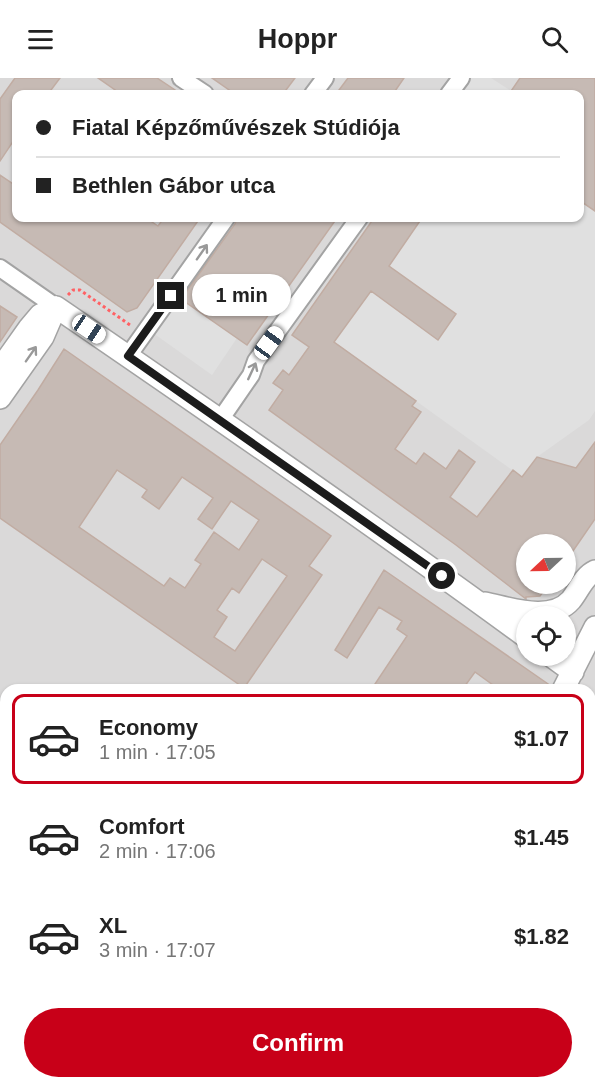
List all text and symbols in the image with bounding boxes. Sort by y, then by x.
icon: menu [24,23,57,56]
icon: search [538,23,571,56]
text: Hoppr [258,24,337,54]
text: Fiatal Képzőművészek Stúdiója [72,115,400,140]
text: Bethlen Gábor utca [72,173,275,198]
one-way arrow [196,245,208,261]
callout: 1 min [192,275,291,317]
route end [157,282,184,309]
text: 1 min [215,284,268,306]
car [69,311,109,347]
car [251,323,287,363]
one-way arrow [25,347,37,363]
one-way arrow [246,362,258,380]
north arrow [516,534,576,594]
map controls [516,534,576,666]
route start [428,562,455,589]
button: locate [516,606,576,666]
icon: car [27,712,81,766]
text: Economy [99,715,198,740]
text: $1.07 [514,726,569,751]
text: 1 min · 17:05 [99,741,216,763]
icon: car [27,811,81,865]
text: Comfort [99,814,185,839]
text: $1.45 [514,825,569,850]
text: 2 min · 17:06 [99,840,216,862]
icon: car [27,910,81,964]
text: XL [99,913,127,938]
text: $1.82 [514,924,569,949]
text: 3 min · 17:07 [99,939,216,961]
button: Confirm [24,1008,572,1077]

